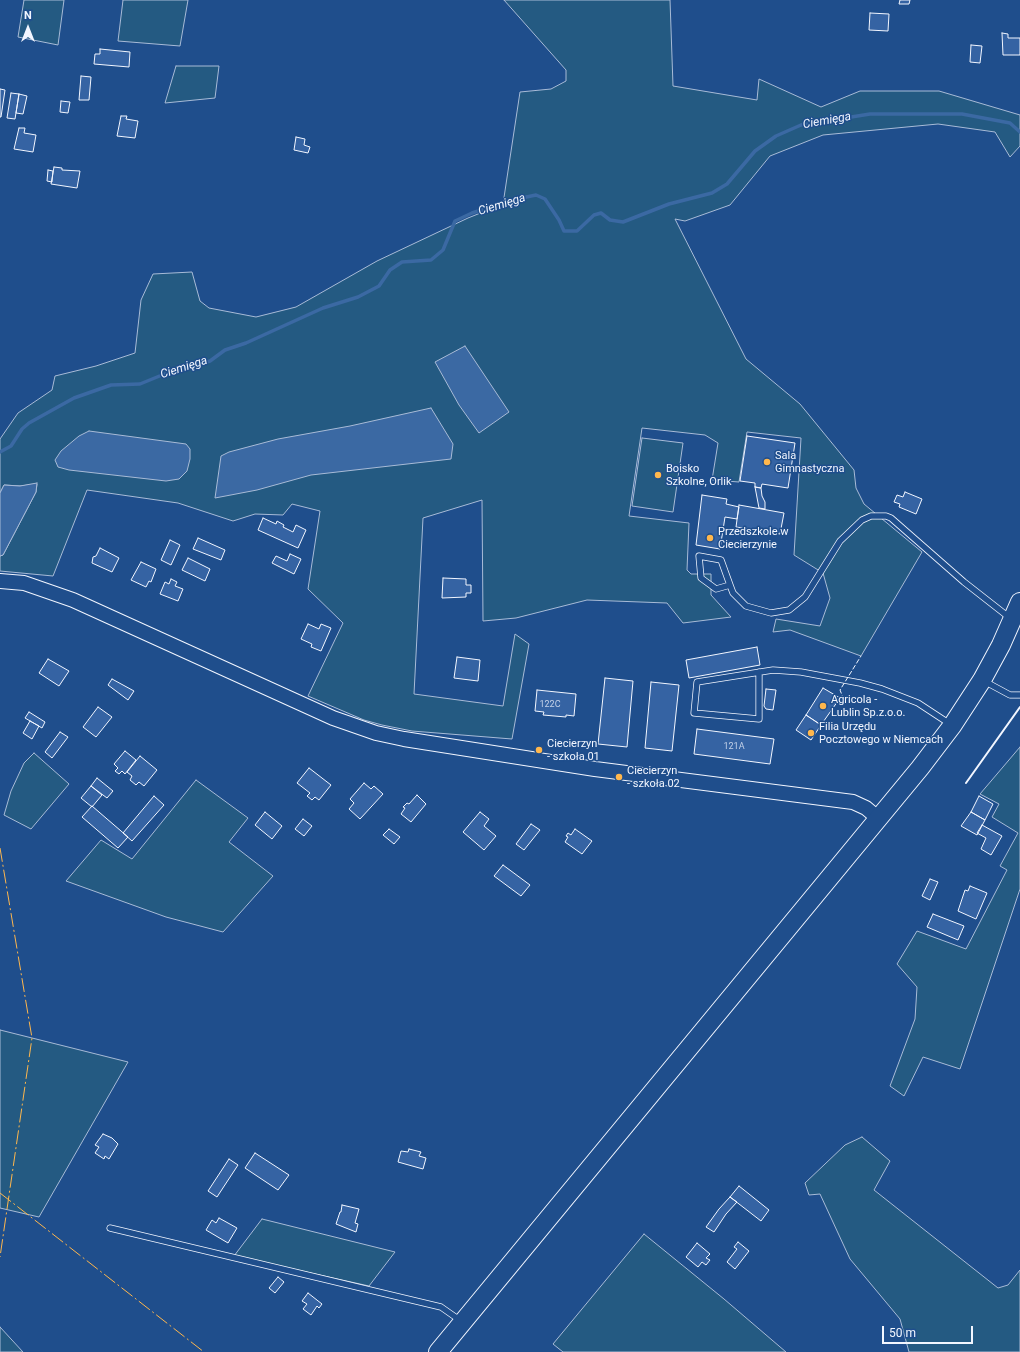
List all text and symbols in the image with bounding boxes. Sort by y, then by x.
north arrow [8,8,48,48]
text: N [24,9,32,22]
water label: Ciemięga [802,110,852,132]
water label: Ciemięga [477,191,527,219]
water label: Ciemięga [159,354,209,382]
place label: Sala Gimnastyczna [775,449,845,475]
marker: Sala Gimnastyczna [762,457,772,467]
place label: Boisko Szkolne, Orlik [666,462,732,488]
marker: Boisko Szkolne, Orlik [653,470,663,480]
place label: Przedszkole w Ciecierzynie [718,525,789,551]
marker: Przedszkole w Ciecierzynie [705,533,715,543]
place label: Agricola - Lublin Sp.z.o.o. [831,693,905,719]
house number: 122C [539,700,561,710]
marker: Agricola - Lublin Sp.z.o.o. [818,701,828,711]
place label: Filia Urzędu Pocztowego w Niemcach [819,720,943,746]
marker: Filia Urzędu Pocztowego w Niemcach [806,728,816,738]
place label: Ciecierzyn - szkoła 01 [547,737,600,763]
house number: 121A [723,742,745,752]
marker: Ciecierzyn - szkoła 01 [534,745,544,755]
place label: Ciecierzyn - szkoła 02 [627,764,680,790]
marker: Ciecierzyn - szkoła 02 [614,772,624,782]
scale bar [884,1318,975,1344]
text: 50 m [889,1326,916,1340]

